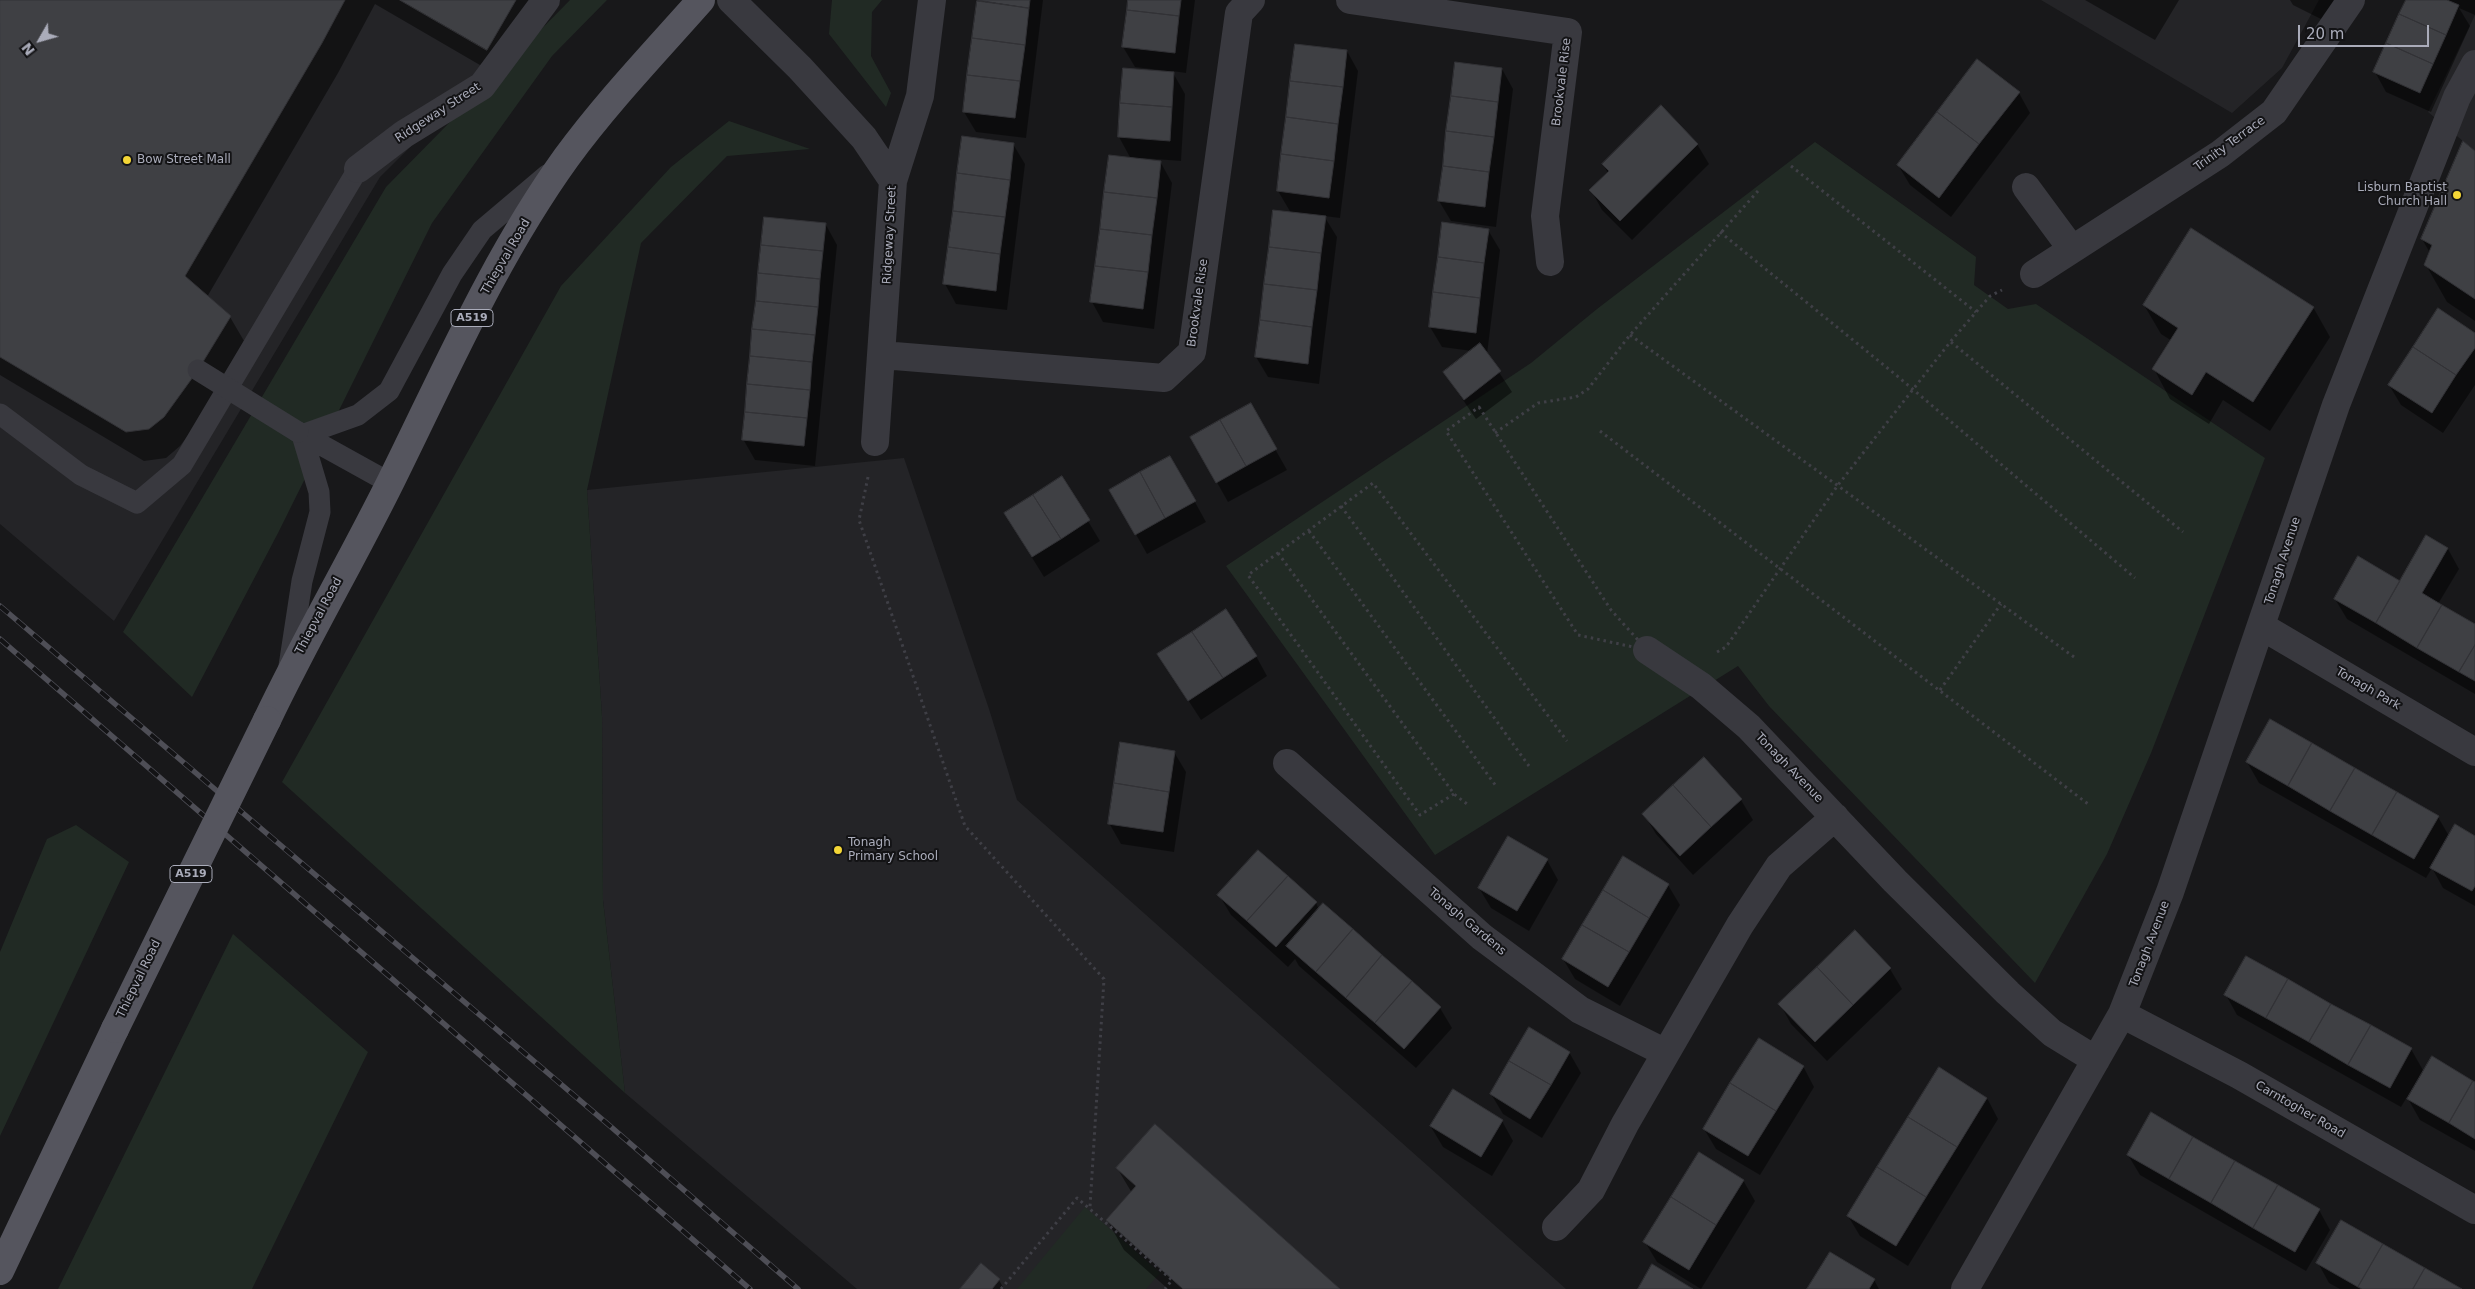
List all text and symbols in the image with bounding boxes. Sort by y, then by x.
north arrow [15,15,65,65]
scale bar [2300,15,2431,47]
text: 20 m [2306,25,2344,43]
street label: Brookvale Rise [1549,37,1575,127]
text: N [18,40,38,59]
street label: Ridgeway Street [393,80,483,146]
street label: Trinity Terrace [2192,113,2268,175]
place label: Bow Street Mall [137,153,231,167]
marker: Bow Street Mall [121,154,133,166]
place label: Lisburn Baptist Church Hall [2357,181,2447,209]
street label: Ridgeway Street [880,185,900,285]
marker: Lisburn Baptist Church Hall [2451,189,2463,201]
street label: Thiepval Road [479,217,533,297]
street label: Brookvale Rise [1185,258,1211,348]
road number: A519 [451,310,493,326]
street label: Tonagh Avenue [2262,515,2304,607]
street label: Thiepval Road [293,575,345,657]
street label: Tonagh Park [2333,665,2403,713]
street label: Tonagh Avenue [1752,730,1826,806]
place label: Tonagh Primary School [848,836,938,864]
marker: Tonagh Primary School [832,844,844,856]
road number: A519 [170,866,212,882]
street label: Tonagh Gardens [1425,885,1509,959]
street label: Tonagh Avenue [2127,899,2173,989]
street label: Thiepval Road [114,938,164,1020]
street label: Carntogher Road [2252,1078,2348,1142]

